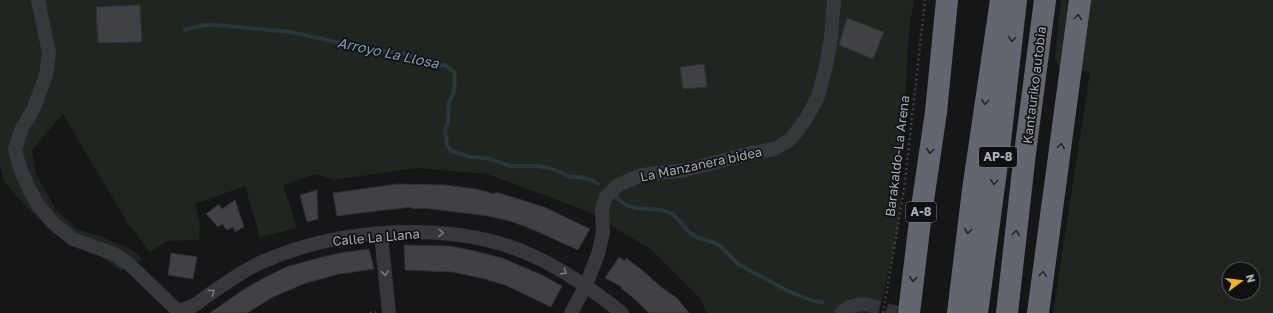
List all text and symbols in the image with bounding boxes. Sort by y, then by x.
one-way arrow [1073,14,1082,20]
street label: Kantauriko autobia [1019,25,1049,145]
water label: Arroyo La Llosa [336,33,441,72]
one-way arrow [1008,36,1017,42]
street label: Barakaldo-La Arena [882,94,912,218]
one-way arrow [981,99,990,105]
one-way arrow [1056,142,1065,149]
street label: La Manzanera bidea [639,143,763,185]
road number: AP-8 [979,147,1017,167]
one-way arrow [926,148,935,154]
one-way arrow [990,179,999,185]
road number: A-8 [906,202,936,222]
street label: Calle La Llana [332,225,420,249]
one-way arrow [964,228,973,234]
one-way arrow [438,229,444,238]
one-way arrow [1011,230,1020,236]
north arrow [1221,261,1261,301]
one-way arrow [560,267,567,275]
one-way arrow [380,269,389,276]
one-way arrow [1038,271,1047,277]
text: N [1244,273,1259,284]
one-way arrow [908,276,917,282]
one-way arrow [208,289,215,297]

